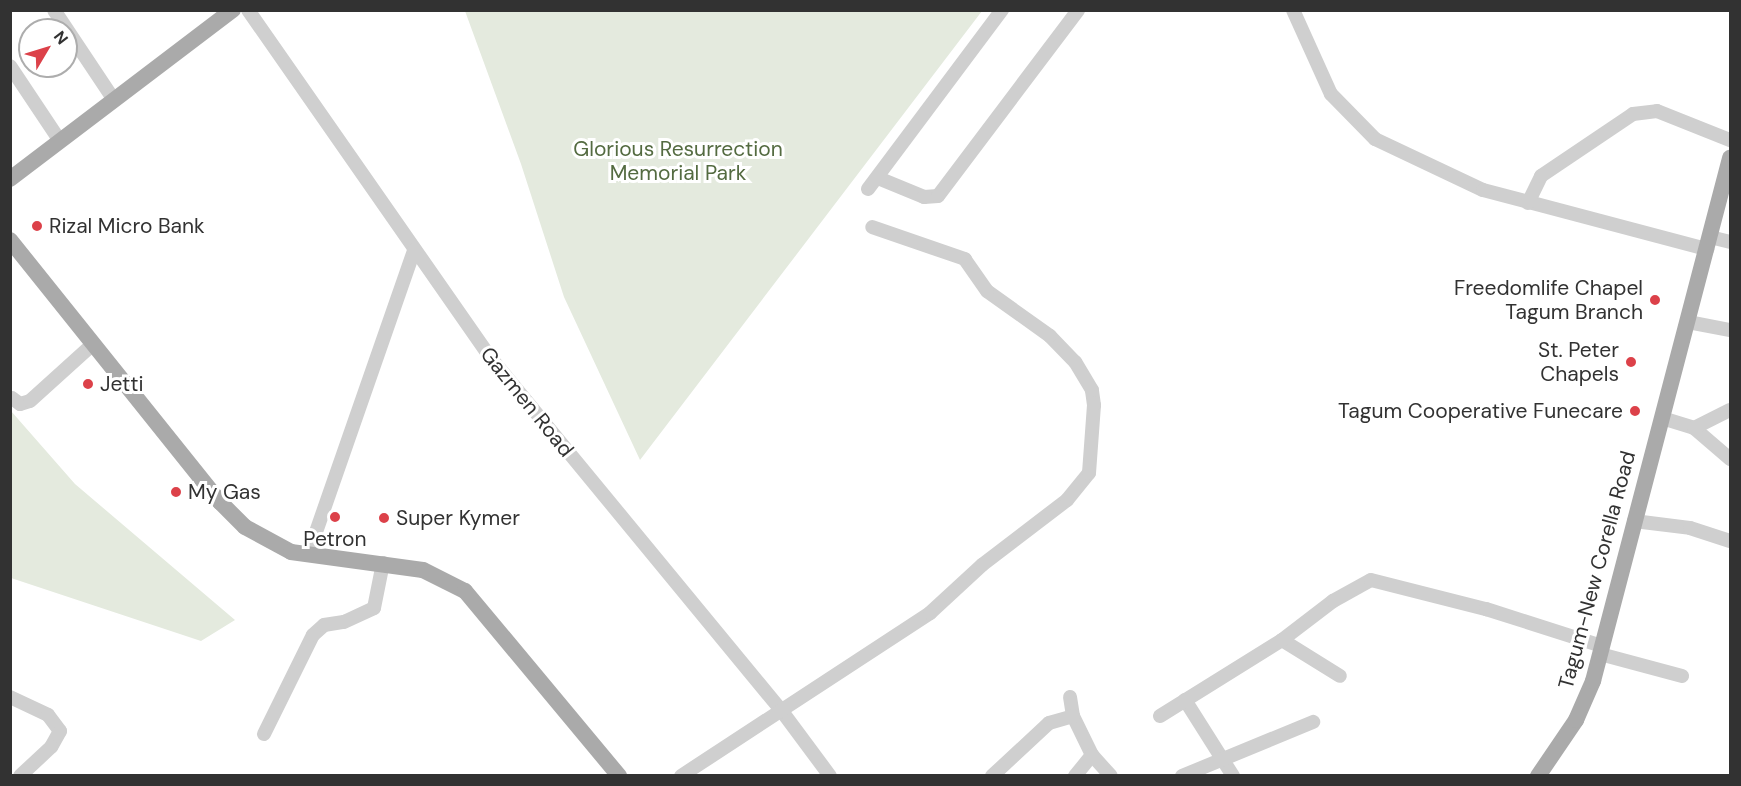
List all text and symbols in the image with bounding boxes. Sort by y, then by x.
north arrow [18,18,78,78]
text: N [49,27,73,49]
park label: Glorious Resurrection Memorial Park [573,136,783,186]
place label: Rizal Micro Bank [49,213,205,239]
marker: Rizal Micro Bank [30,219,44,233]
place label: Freedomlife Chapel Tagum Branch [1454,275,1643,325]
marker: Freedomlife Chapel Tagum Branch [1648,293,1662,307]
place label: St. Peter Chapels [1538,337,1619,387]
street label: Gazmen Road [475,342,579,462]
marker: St. Peter Chapels [1624,355,1638,369]
place label: Jetti [100,371,144,397]
marker: Jetti [81,377,95,391]
place label: Tagum Cooperative Funecare [1338,398,1623,424]
marker: Tagum Cooperative Funecare [1628,404,1642,418]
street label: Tagum-New Corella Road [1553,448,1641,692]
place label: My Gas [188,479,261,505]
marker: My Gas [169,485,183,499]
place label: Super Kymer [396,505,520,531]
marker: Petron [328,510,342,524]
marker: Super Kymer [377,511,391,525]
place label: Petron [303,526,367,552]

